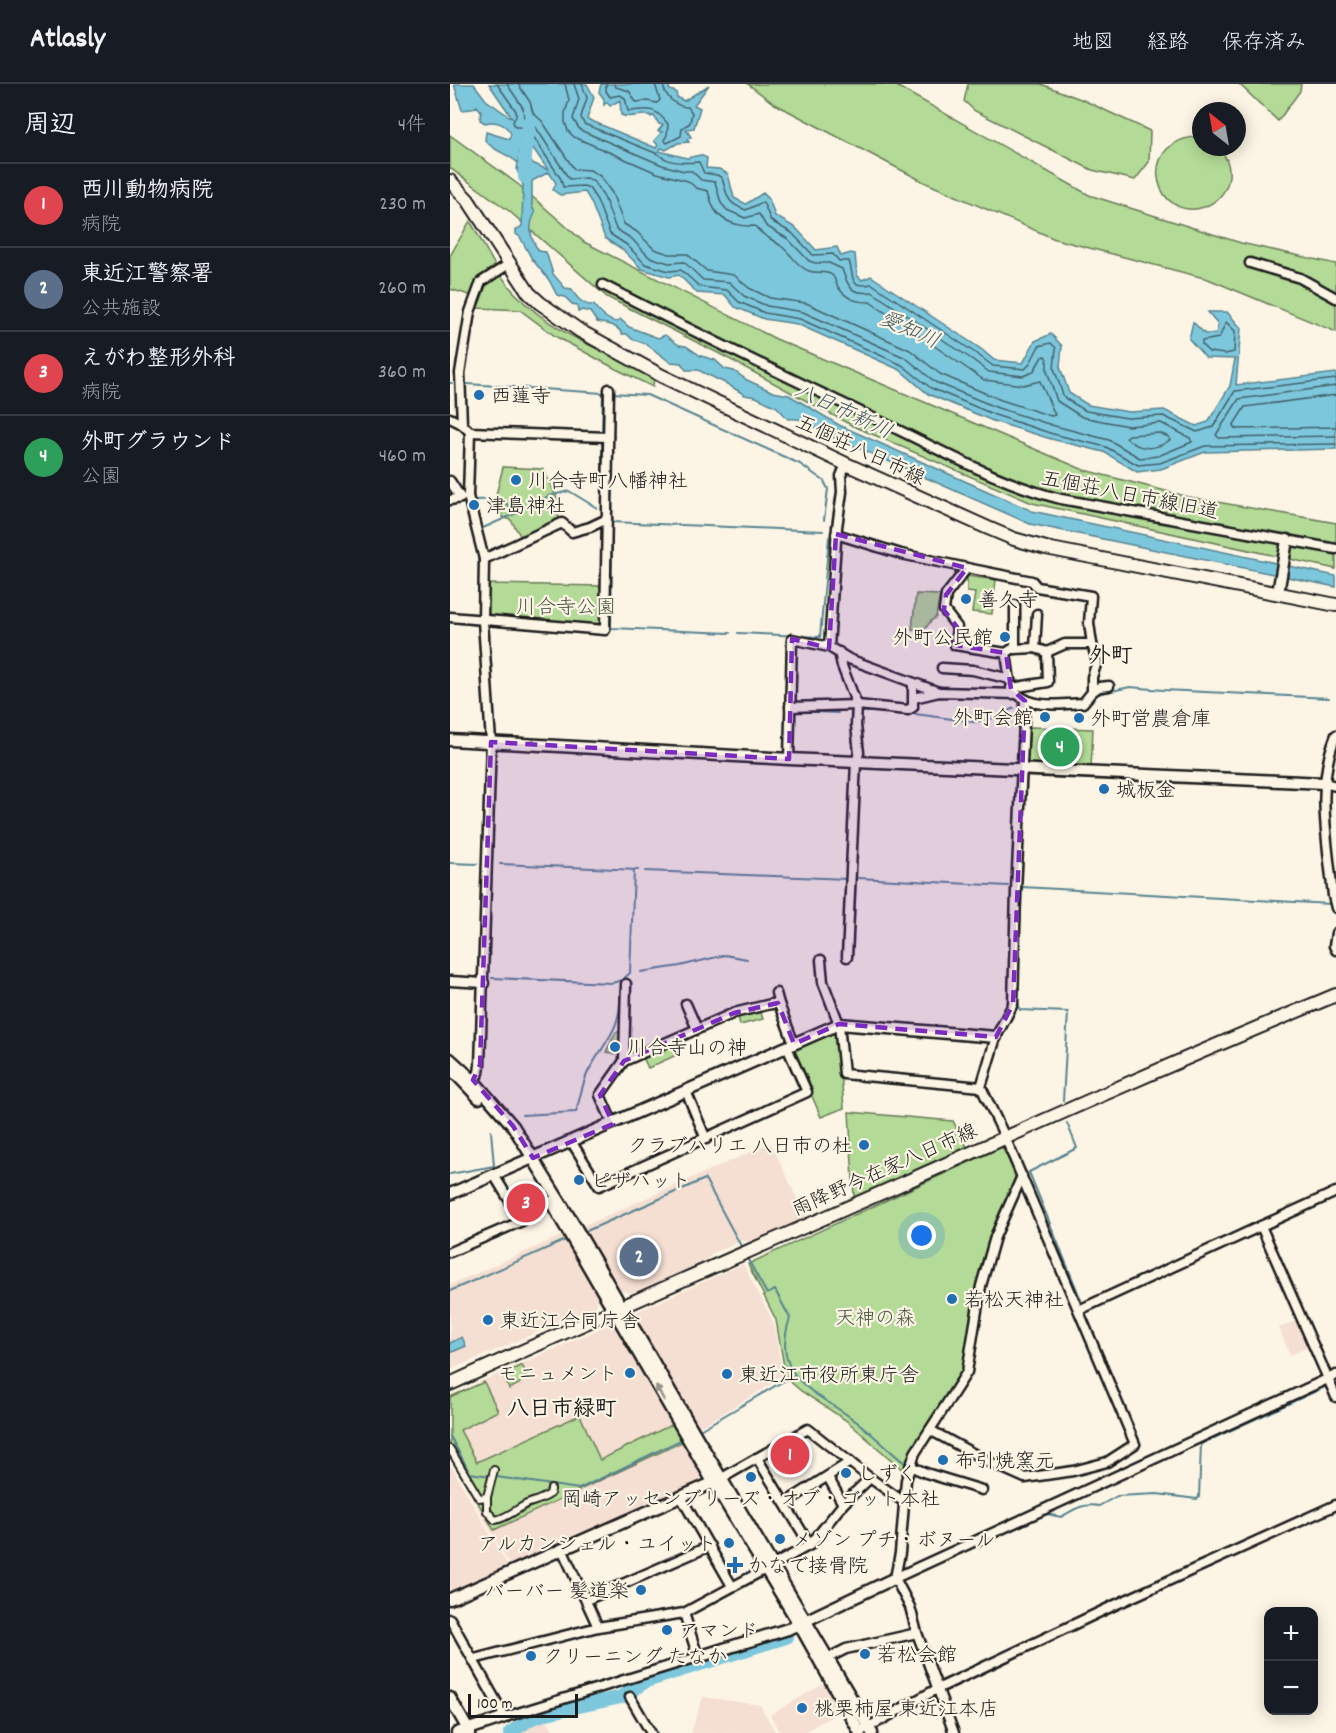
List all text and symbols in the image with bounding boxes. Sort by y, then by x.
text: Atlasly [30,21,105,61]
text: 地図 [1072,29,1114,59]
text: 経路 [1147,29,1189,59]
text: 保存済み [1222,29,1306,59]
north arrow [1192,102,1246,156]
text: 周辺 [24,108,76,145]
text: 4件 [398,112,426,140]
text: 西川動物病院 [81,176,213,207]
text: 1 [41,191,46,219]
text: 230 m [379,191,426,219]
text: 病院 [81,212,121,240]
text: 東近江警察署 [81,260,213,291]
text: 2 [39,275,48,303]
text: 260 m [378,275,426,303]
text: 公共施設 [81,296,161,324]
water label: 愛知川 [874,305,944,358]
text: えがわ整形外科 [81,344,235,375]
text: 3 [39,359,48,387]
text: 360 m [378,359,426,387]
water label: 八日市新川 [789,377,897,449]
text: 病院 [81,380,121,408]
place label: 西蓮寺 [491,384,551,412]
marker: 西蓮寺 [472,388,486,402]
street label: 五個荘八日市線 [790,409,929,494]
text: 外町グラウンド [81,428,235,459]
text: 4 [39,443,48,471]
text: 460 m [379,443,426,471]
text: 公園 [81,464,121,492]
street label: 五個荘八日市線旧道 [1038,466,1220,528]
place label: 川合寺町八幡神社 [528,469,688,497]
marker: 川合寺町八幡神社 [509,473,523,487]
place label: 津島神社 [486,494,566,522]
marker: 津島神社 [467,498,481,512]
place label: 善久寺 [978,588,1038,616]
marker: 善久寺 [959,592,973,606]
park label: 川合寺公園 [516,595,616,623]
place label: 外町公民館 [893,626,993,654]
marker: 外町公民館 [998,630,1012,644]
district label: 外町 [1089,642,1133,673]
place label: 外町会館 [953,706,1033,734]
place label: 外町営農倉庫 [1091,707,1211,735]
marker: 外町会館 [1038,710,1052,724]
marker: 外町営農倉庫 [1072,711,1086,725]
pin: 4 [1040,724,1080,770]
place label: 城板金 [1116,778,1176,806]
marker: 城板金 [1097,782,1111,796]
place label: 川合寺山の神 [627,1036,747,1064]
marker: 川合寺山の神 [608,1040,622,1054]
street label: 雨降野今在家八日市線 [788,1118,982,1225]
place label: クラブハリエ 八日市の杜 [627,1134,852,1162]
marker: クラブハリエ 八日市の杜 [857,1138,871,1152]
place label: ピザハット [591,1169,691,1197]
marker: ピザハット [572,1173,586,1187]
pin: 3 [506,1180,546,1226]
your location [907,1221,936,1250]
pin: 2 [620,1234,658,1280]
place label: 若松天神社 [964,1288,1064,1316]
marker: 若松天神社 [945,1292,959,1306]
park label: 天神の森 [835,1306,915,1334]
place label: 東近江合同庁舎 [500,1309,640,1337]
marker: 東近江合同庁舎 [481,1313,495,1327]
place label: モニュメント [498,1362,618,1390]
place label: 東近江市役所東庁舎 [739,1363,919,1391]
marker: モニュメント [623,1366,637,1380]
marker: 東近江市役所東庁舎 [720,1367,734,1381]
one-way arrow [655,1385,666,1401]
district label: 八日市緑町 [507,1395,617,1426]
pin: 1 [770,1432,810,1478]
place label: 布引焼窯元 [955,1449,1055,1477]
marker: 布引焼窯元 [936,1453,950,1467]
place label: しずく [858,1462,918,1490]
marker: しずく [839,1466,853,1480]
marker: 岡崎アッセンブリーズ・オブ・ゴット本社 [744,1470,758,1484]
place label: 岡崎アッセンブリーズ・オブ・ゴット本社 [562,1487,940,1515]
place label: メゾン プチ・ボヌール [792,1528,995,1556]
place label: アルカンシェル・ユイット [478,1532,717,1560]
marker: メゾン プチ・ボヌール [773,1532,787,1546]
marker: アルカンシェル・ユイット [722,1536,736,1550]
place label: かなで接骨院 [748,1554,868,1582]
marker: かなで接骨院 [726,1556,744,1574]
place label: バーバー 髪道楽 [484,1579,629,1607]
marker: バーバー 髪道楽 [634,1583,648,1597]
map controls [1264,1607,1318,1715]
button: + [1264,1607,1318,1661]
place label: アマンド [679,1619,759,1647]
marker: アマンド [660,1623,674,1637]
place label: 若松会館 [877,1643,957,1671]
place label: クリーニング たなか [543,1645,728,1673]
marker: 若松会館 [858,1647,872,1661]
marker: クリーニング たなか [524,1649,538,1663]
button: − [1264,1661,1318,1715]
scale bar [468,1691,578,1718]
text: 100 m [477,1693,513,1716]
place label: 桃栗柿屋 東近江本店 [814,1697,999,1725]
marker: 桃栗柿屋 東近江本店 [795,1701,809,1715]

